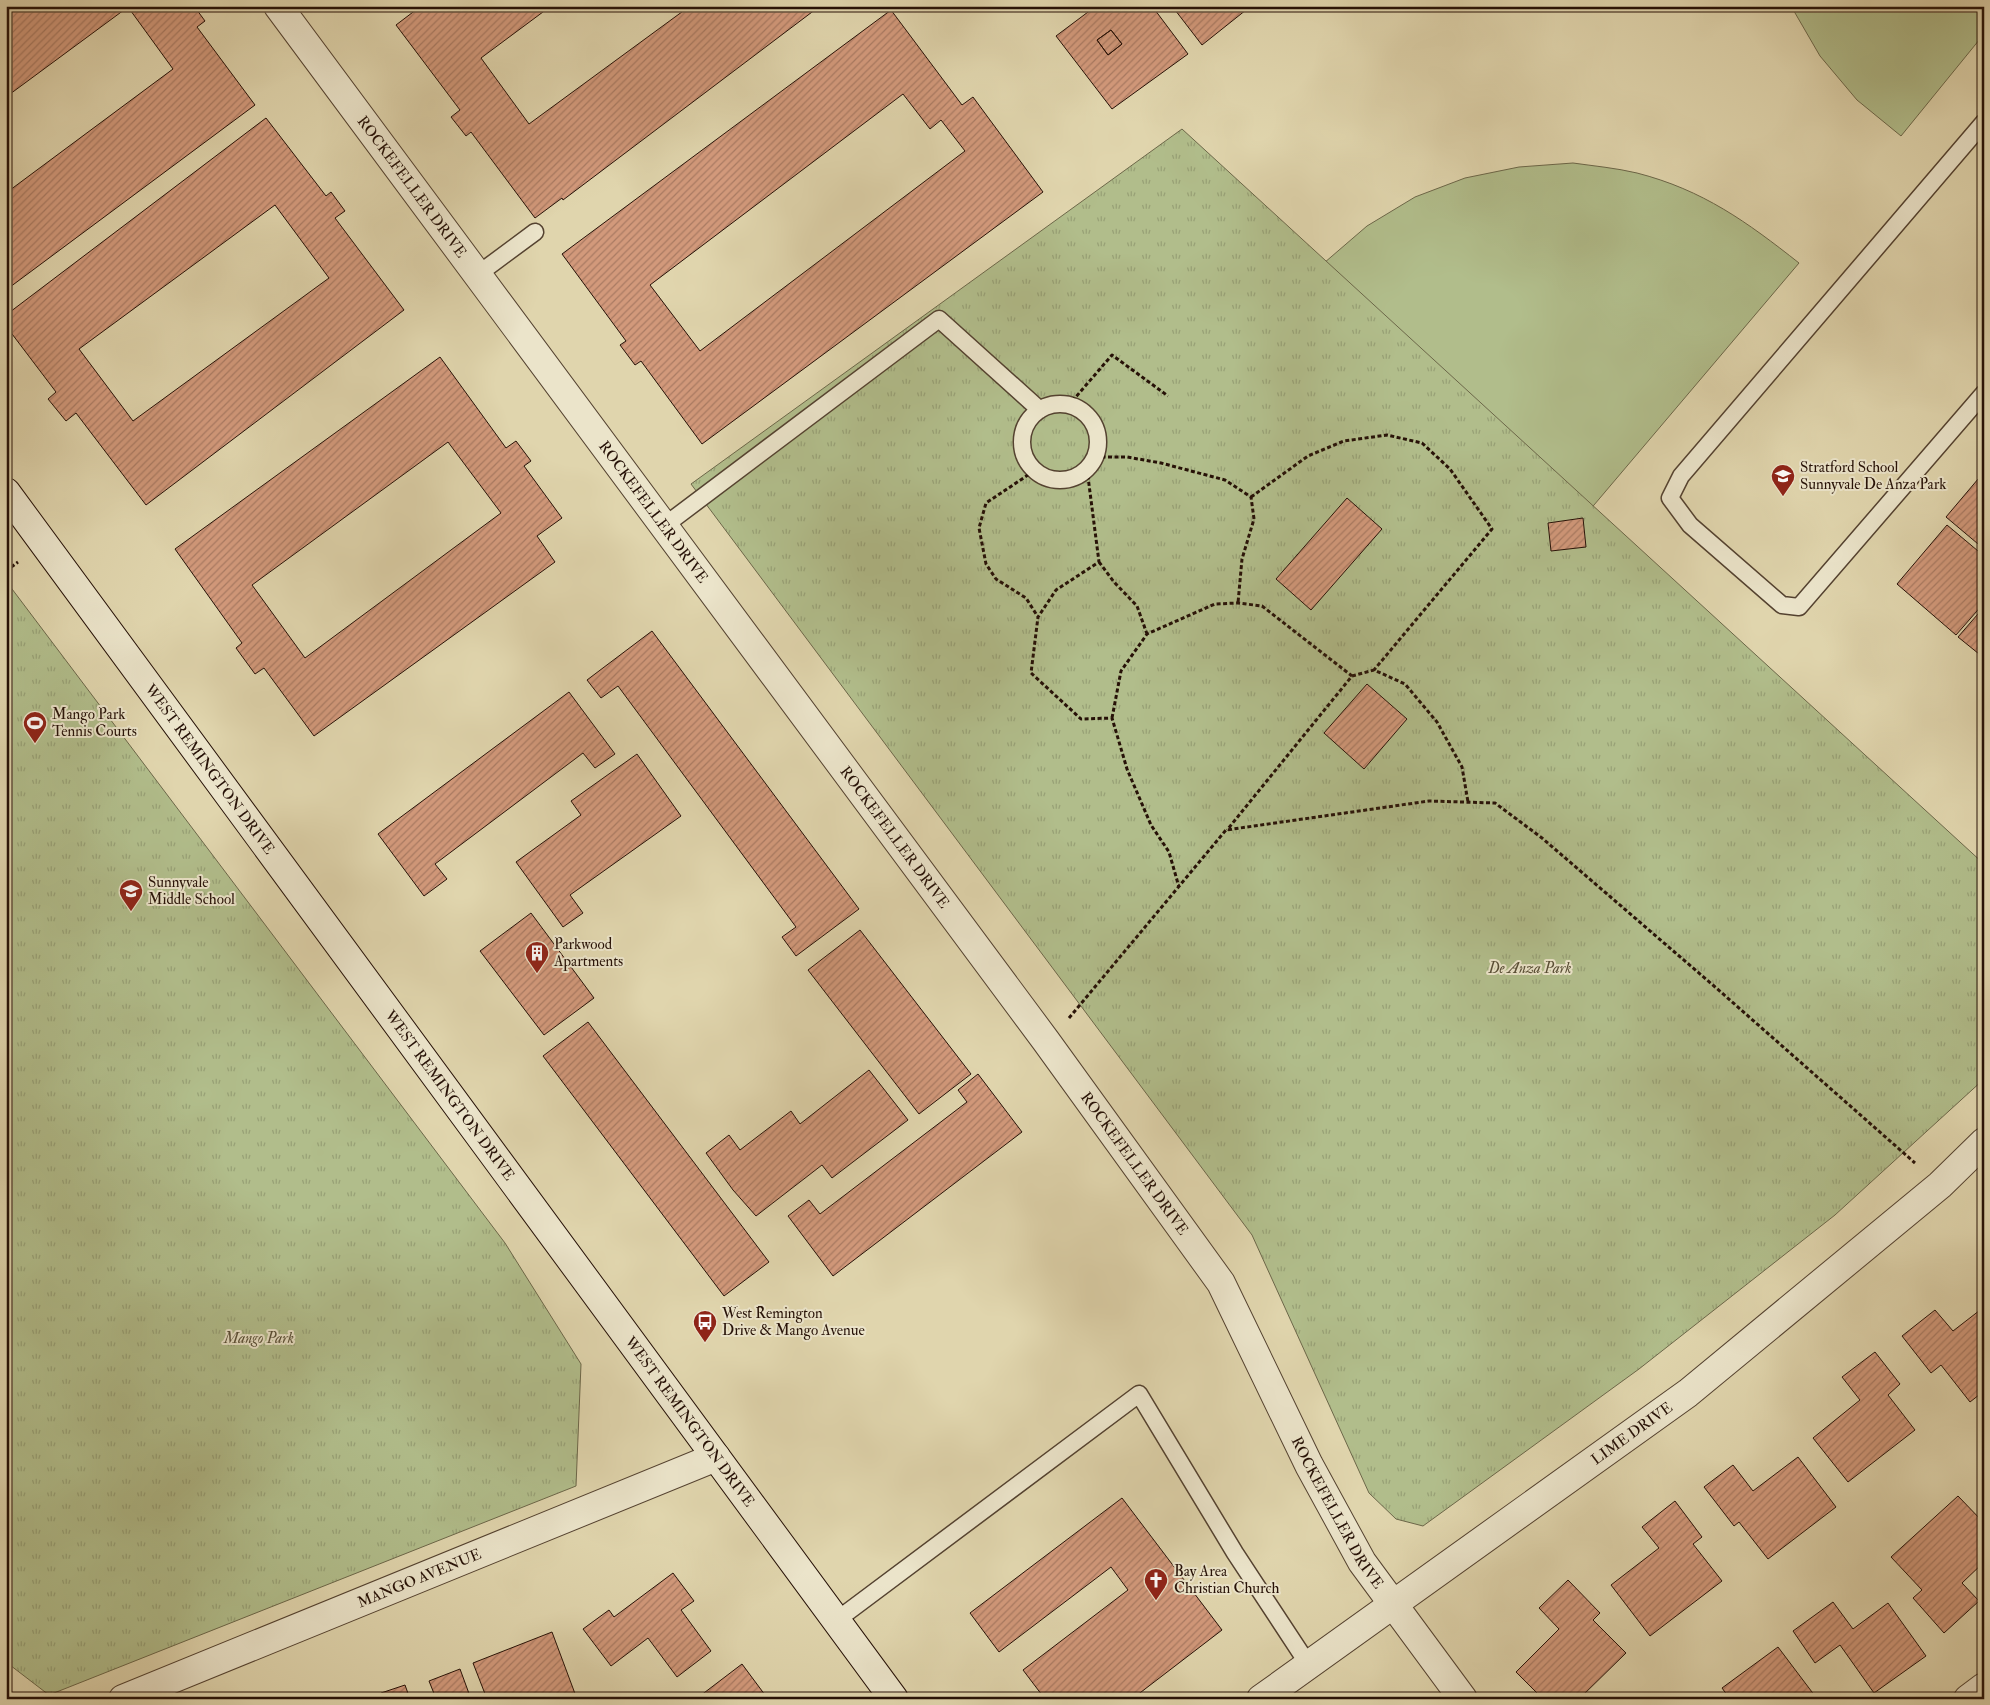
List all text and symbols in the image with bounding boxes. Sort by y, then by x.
street label: ROCKEFELLER DRIVE [353,112,471,262]
street label: ROCKEFELLER DRIVE [594,438,712,587]
place label: Stratford School Sunnyvale De Anza Park [1800,458,1947,494]
school or university icon: Stratford School Sunnyvale De Anza Park [1770,463,1796,497]
street label: WEST REMINGTON DRIVE [140,680,278,858]
place label: Mango Park Tennis Courts [52,705,137,741]
sports icon: Mango Park Tennis Courts [22,710,48,744]
street label: ROCKEFELLER DRIVE [835,763,953,912]
place label: Sunnyvale Middle School [148,873,235,909]
school or university icon: Sunnyvale Middle School [118,878,144,912]
place label: Parkwood Apartments [553,935,623,972]
building icon: Parkwood Apartments [524,940,550,974]
park label: De Anza Park [1487,959,1572,978]
street label: WEST REMINGTON DRIVE [380,1006,518,1185]
street label: ROCKEFELLER DRIVE [1076,1089,1192,1239]
place label: West Remington Drive & Mango Avenue [721,1304,865,1340]
bus stop icon: West Remington Drive & Mango Avenue [692,1309,718,1343]
park label: Mango Park [223,1329,294,1348]
street label: WEST REMINGTON DRIVE [620,1332,758,1511]
street label: LIME DRIVE [1588,1398,1677,1469]
street label: ROCKEFELLER DRIVE [1287,1434,1388,1593]
street label: MANGO AVENUE [355,1545,484,1612]
place label: Bay Area Christian Church [1174,1562,1280,1598]
church icon: Bay Area Christian Church [1143,1567,1169,1601]

